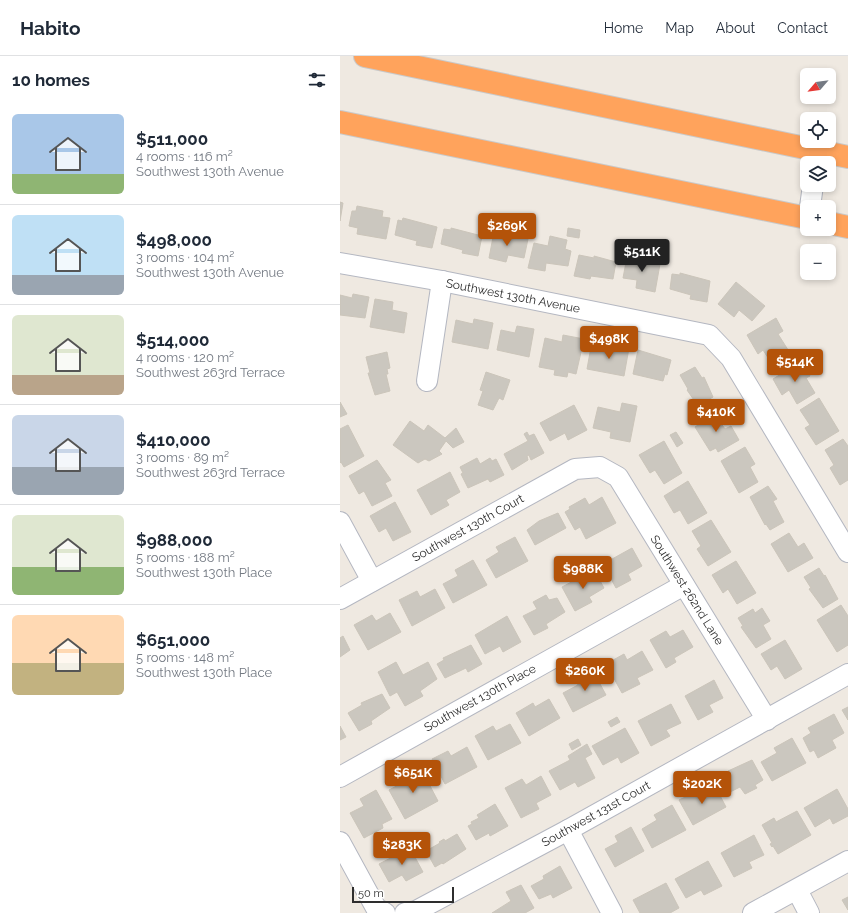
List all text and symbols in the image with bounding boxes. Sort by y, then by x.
text: Habito [20,17,81,39]
text: Home [604,20,643,36]
text: Map [665,20,694,36]
text: About [716,20,755,36]
text: Contact [777,20,828,36]
north arrow [800,68,836,104]
map controls [800,68,836,280]
icon: filters [306,69,328,91]
text: 10 homes [12,70,90,90]
button: locate [800,112,836,148]
text: $511,000 [136,129,208,149]
icon: home [44,130,92,178]
text: 4 rooms · 116 m² [136,149,233,164]
button: layers [800,156,836,192]
text: Southwest 130th Avenue [136,164,284,179]
button: + [800,200,836,236]
pin: $269K [479,213,535,247]
text: $269K [487,218,527,233]
text: $498,000 [136,230,212,250]
icon: home [44,231,92,279]
pin: $511K [614,239,670,273]
text: $511K [624,244,661,259]
button: − [800,244,836,280]
text: 3 rooms · 104 m² [136,250,234,265]
text: Southwest 130th Avenue [136,265,284,280]
street label: Southwest 130th Avenue [445,276,581,316]
pin: $498K [581,326,637,360]
text: $514,000 [136,330,210,350]
icon: home [44,331,92,379]
text: $498K [589,331,629,346]
pin: $514K [767,349,823,383]
text: 4 rooms · 120 m² [136,350,234,365]
text: $514K [776,354,814,369]
text: Southwest 263rd Terrace [136,365,285,380]
pin: $410K [688,399,744,433]
text: $410K [697,404,735,419]
text: $410,000 [136,430,211,450]
icon: home [44,431,92,479]
text: 3 rooms · 89 m² [136,450,229,465]
text: Southwest 263rd Terrace [136,465,285,480]
street label: Southwest 130th Court [410,491,526,565]
text: $988,000 [136,530,213,550]
icon: home [44,531,92,579]
street label: Southwest 262nd Lane [647,533,727,647]
text: 5 rooms · 188 m² [136,550,235,565]
pin: $988K [555,556,611,590]
text: $988K [563,561,603,576]
text: Southwest 130th Place [136,565,272,580]
text: $651,000 [136,630,210,650]
icon: home [44,631,92,679]
text: 5 rooms · 148 m² [136,650,234,665]
pin: $260K [557,658,613,692]
street label: Southwest 130th Place [422,661,538,735]
text: $260K [565,663,605,678]
text: Southwest 130th Place [136,665,272,680]
pin: $651K [385,760,441,794]
text: $651K [394,765,432,780]
pin: $202K [674,771,730,805]
text: $202K [682,776,722,791]
street label: Southwest 131st Court [539,778,653,850]
pin: $283K [374,832,430,866]
text: $283K [382,837,422,852]
scale bar [352,885,454,904]
text: 50 m [358,887,384,900]

